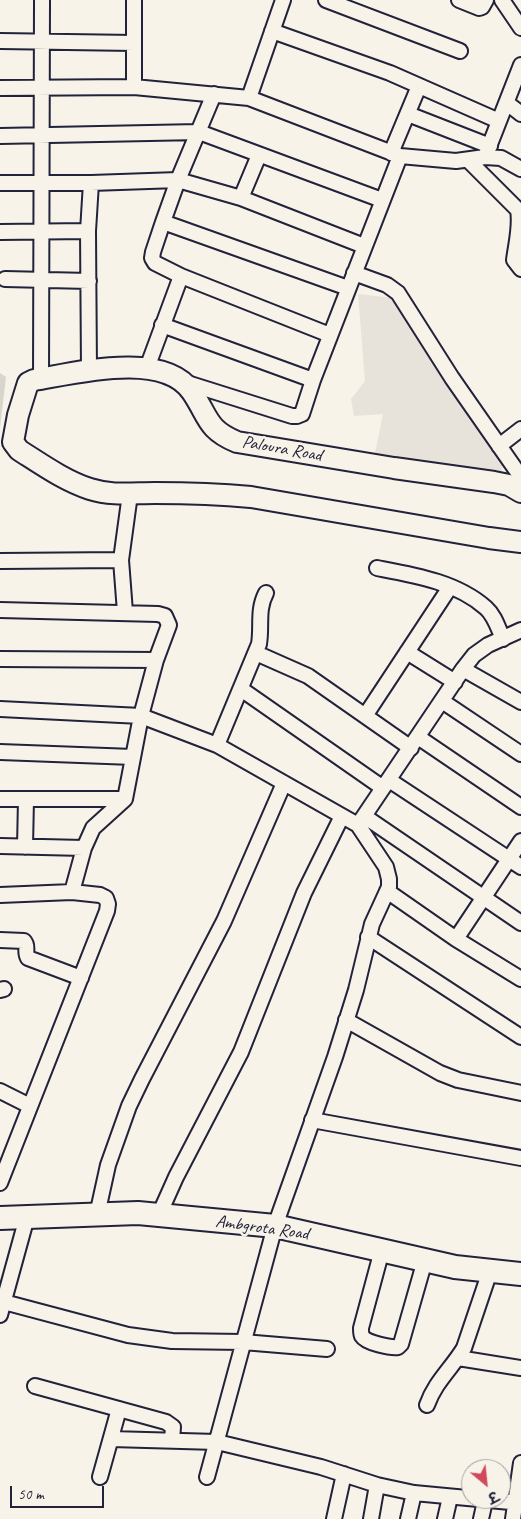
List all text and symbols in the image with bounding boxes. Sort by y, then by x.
street label: Paloura Road [241,431,323,467]
street label: Ambgrota Road [214,1211,310,1245]
north arrow [461,1459,511,1509]
scale bar [12,1476,106,1508]
text: 50 m [18,1485,44,1504]
text: उ [485,1487,501,1506]

